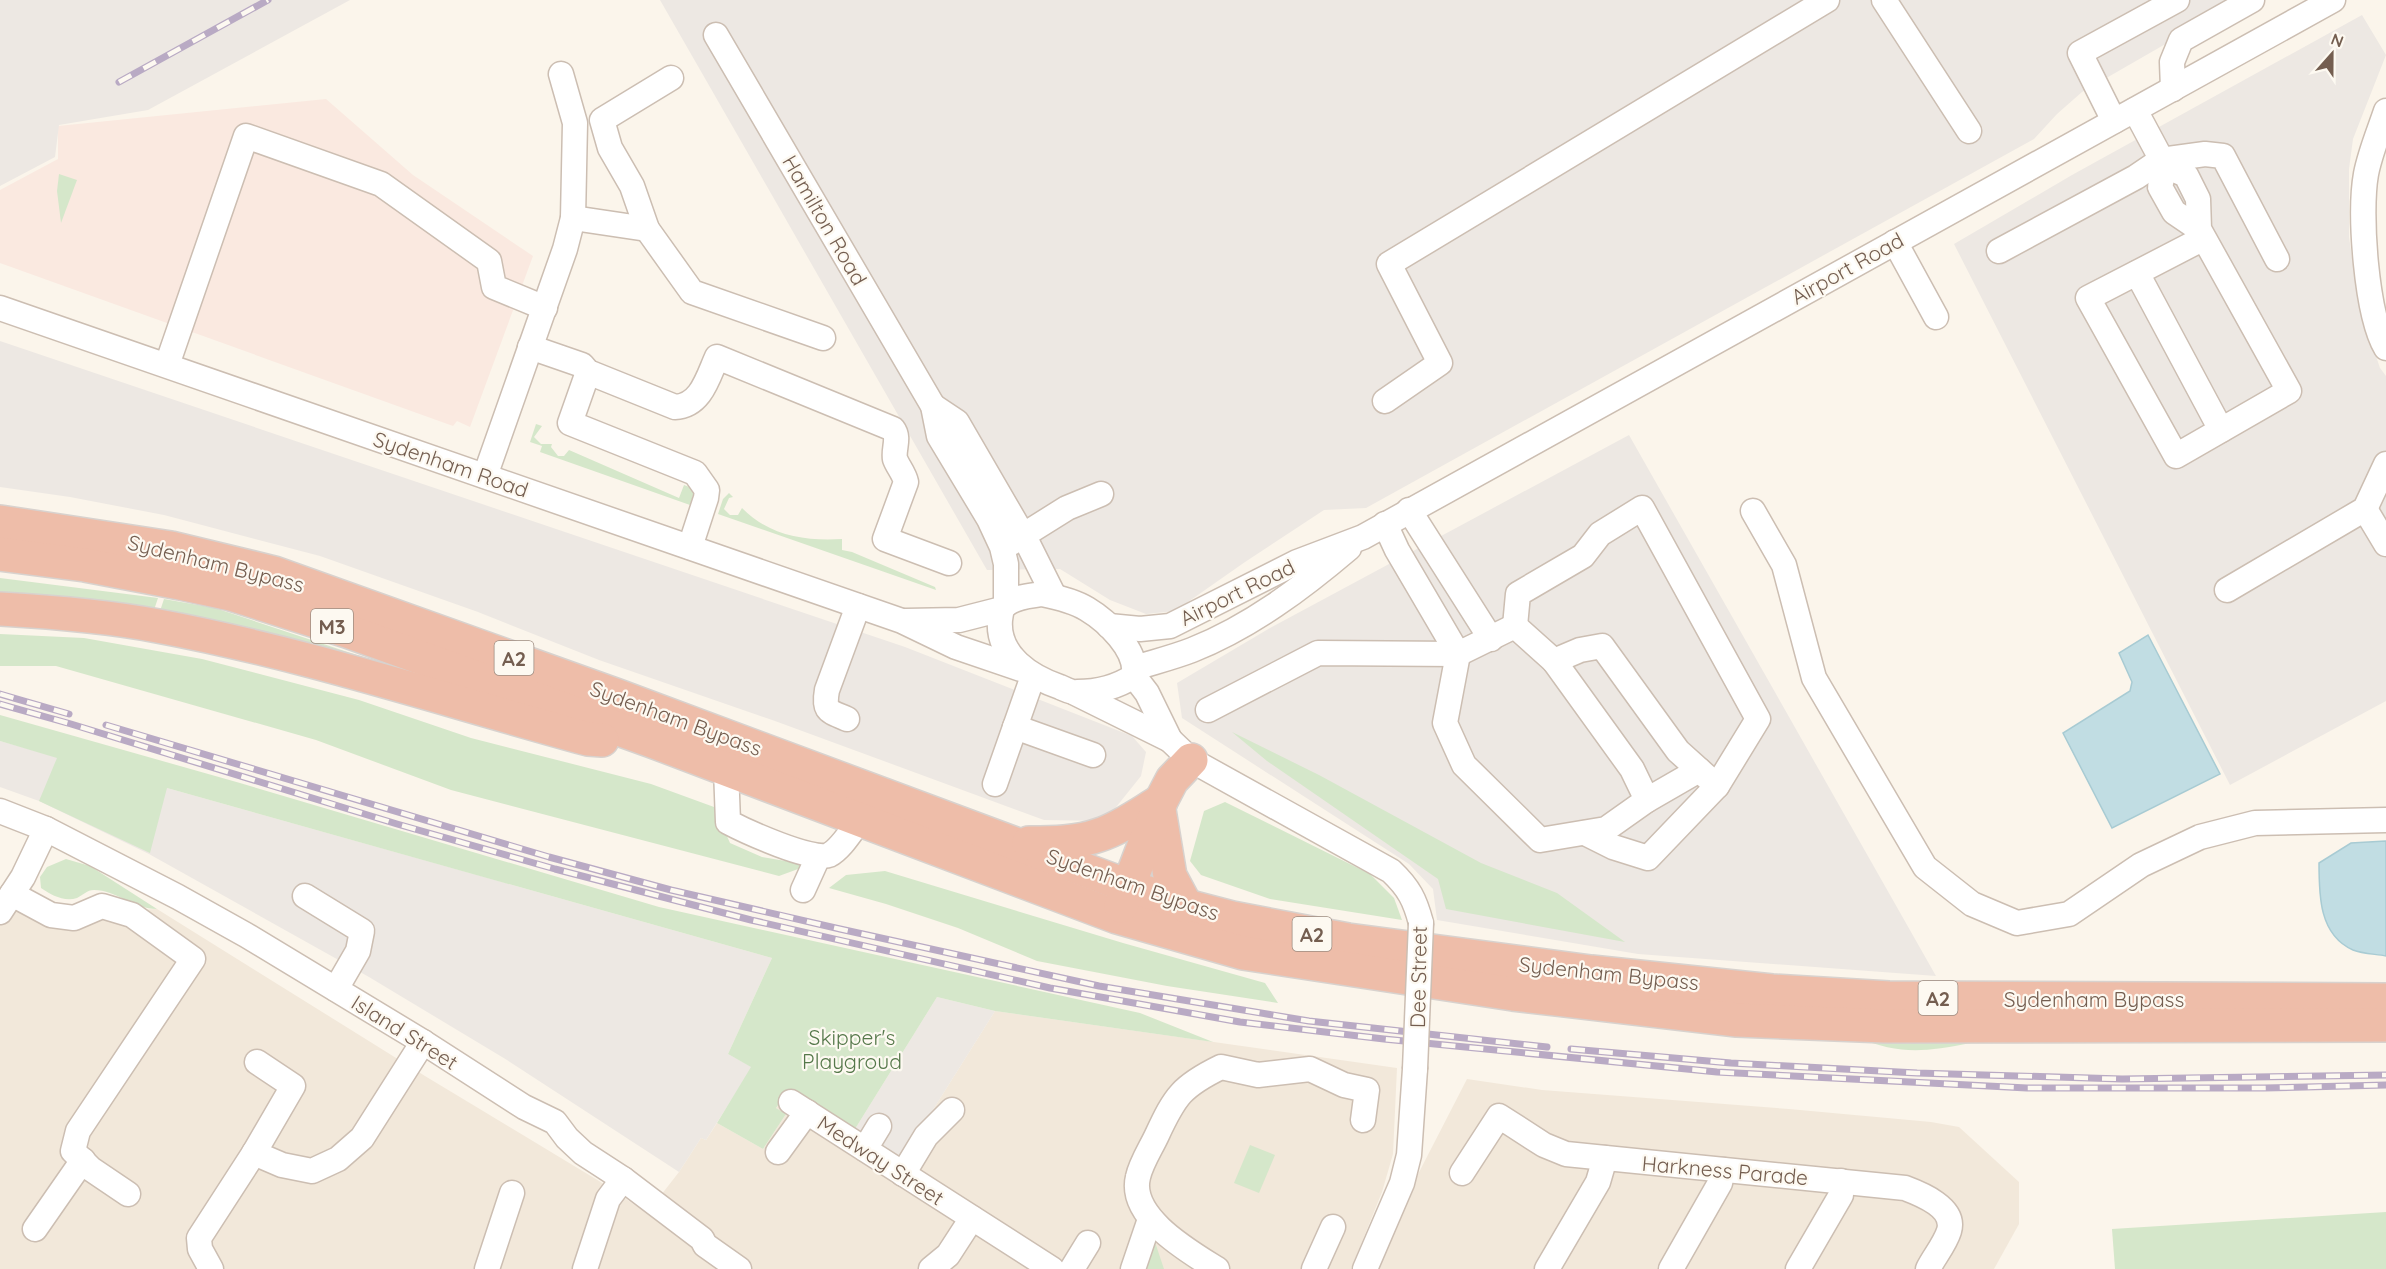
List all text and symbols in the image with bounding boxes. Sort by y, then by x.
north arrow [2302,24,2362,84]
text: N [2328,29,2346,51]
street label: Hamilton Road [777,150,873,290]
street label: Airport Road [1786,226,1908,310]
street label: Sydenham Road [370,425,532,503]
street label: Sydenham Bypass [125,529,307,597]
street label: Airport Road [1175,553,1299,631]
road number: M3 [311,609,353,643]
road number: A2 [494,641,534,675]
street label: Sydenham Bypass [587,675,765,761]
street label: Sydenham Bypass [1043,842,1223,926]
road number: A2 [1292,917,1332,951]
street label: Dee Street [1404,926,1432,1028]
street label: Sydenham Bypass [1518,951,1700,995]
road number: A2 [1918,981,1958,1015]
street label: Sydenham Bypass [2004,986,2184,1012]
street label: Island Street [347,989,463,1075]
park label: Skipper's Playgroud [802,1024,902,1074]
street label: Medway Street [813,1109,949,1211]
street label: Harkness Parade [1641,1150,1809,1190]

